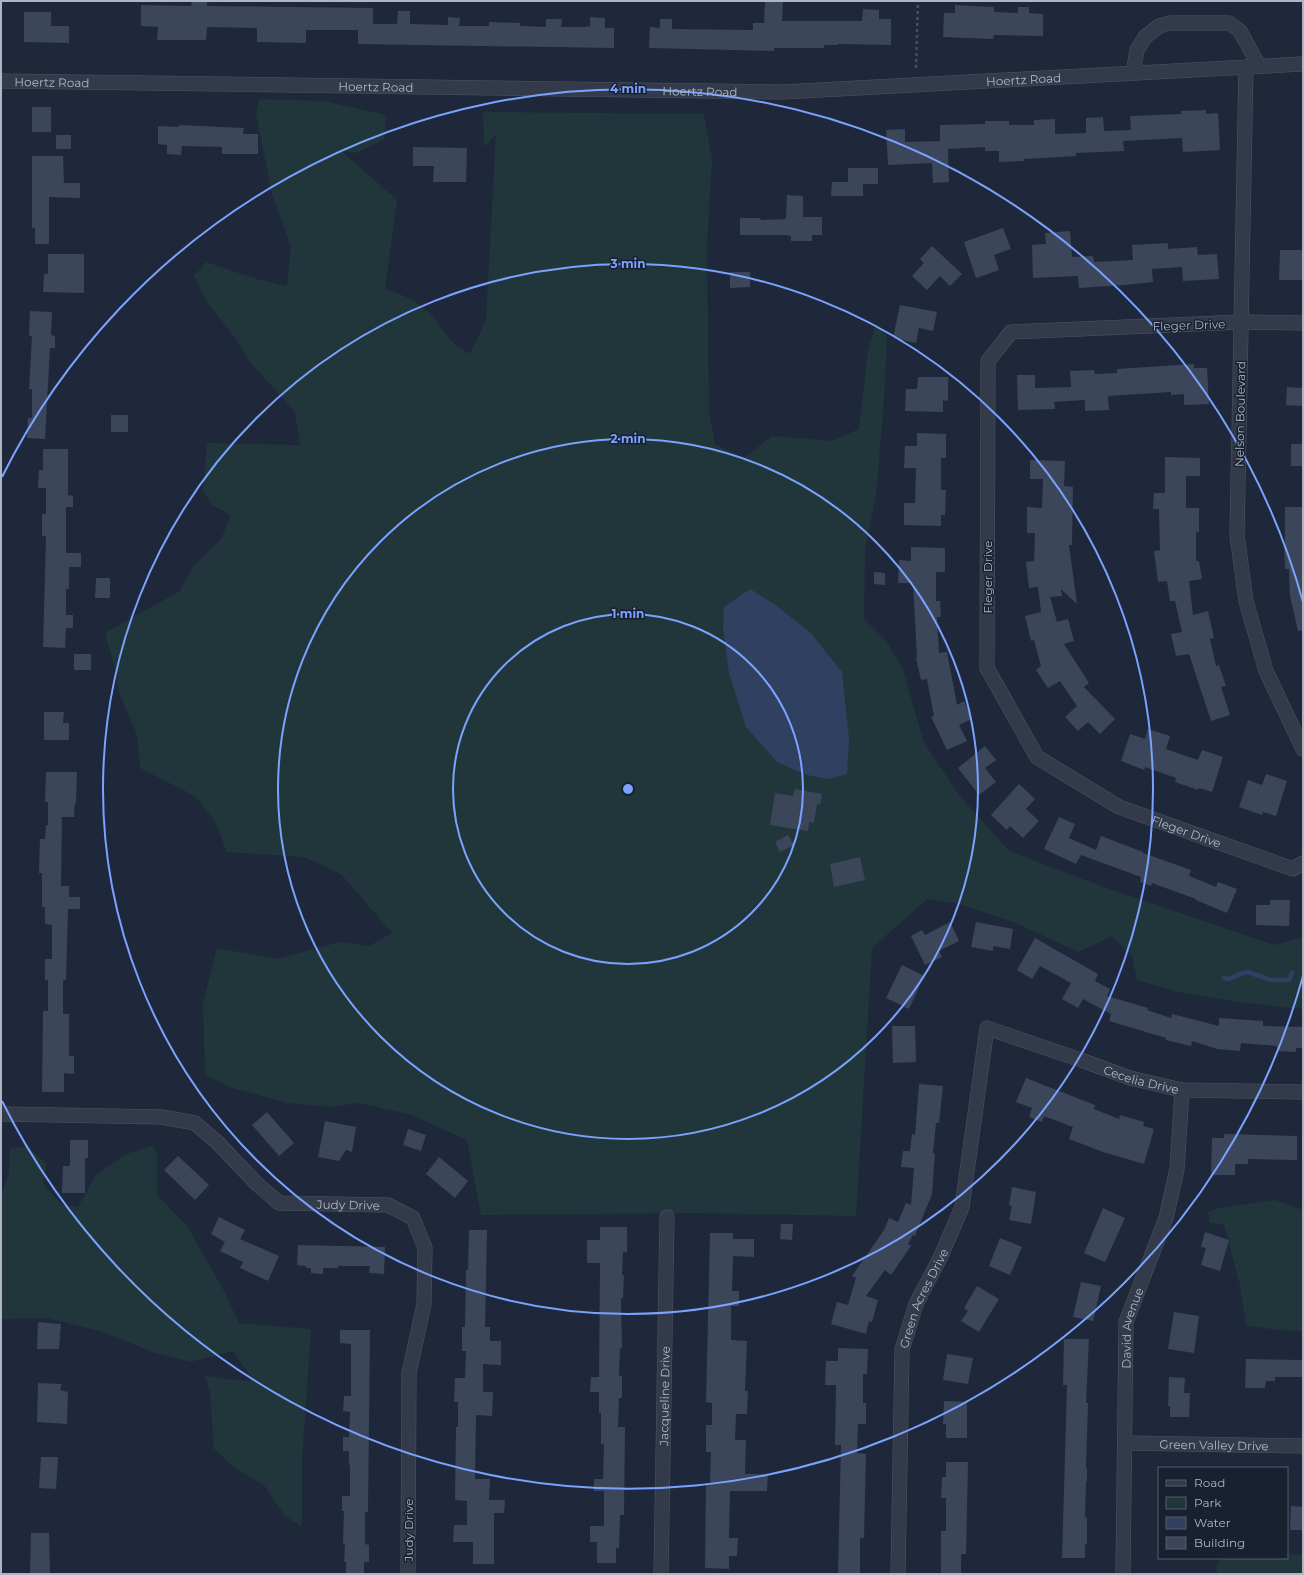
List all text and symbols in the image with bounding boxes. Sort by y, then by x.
street label: Hoertz Road [986,70,1061,89]
street label: Hoertz Road [14,74,90,90]
street label: Hoertz Road [338,78,414,94]
text: 4 min [610,81,646,96]
street label: Hoertz Road [662,83,738,99]
text: 3 min [610,256,646,271]
street label: Fleger Drive [1152,316,1226,334]
street label: Nelson Boulevard [1232,361,1248,467]
text: 2 min [611,431,645,446]
street label: Fleger Drive [980,541,995,613]
text: 1 min [612,606,644,621]
centre of rings [621,782,635,796]
street label: Fleger Drive [1150,812,1223,850]
street label: Cecelia Drive [1102,1061,1180,1097]
street label: Judy Drive [315,1196,380,1212]
street label: Green Acres Drive [895,1246,951,1350]
street label: David Avenue [1118,1285,1146,1369]
street label: Jacqueline Drive [656,1346,672,1447]
street label: Green Valley Drive [1159,1436,1269,1453]
legend [1158,1467,1288,1559]
text: Road [1194,1475,1225,1490]
text: Park [1194,1495,1222,1510]
street label: Judy Drive [401,1498,416,1563]
text: Water [1194,1515,1231,1530]
text: Building [1194,1535,1245,1550]

